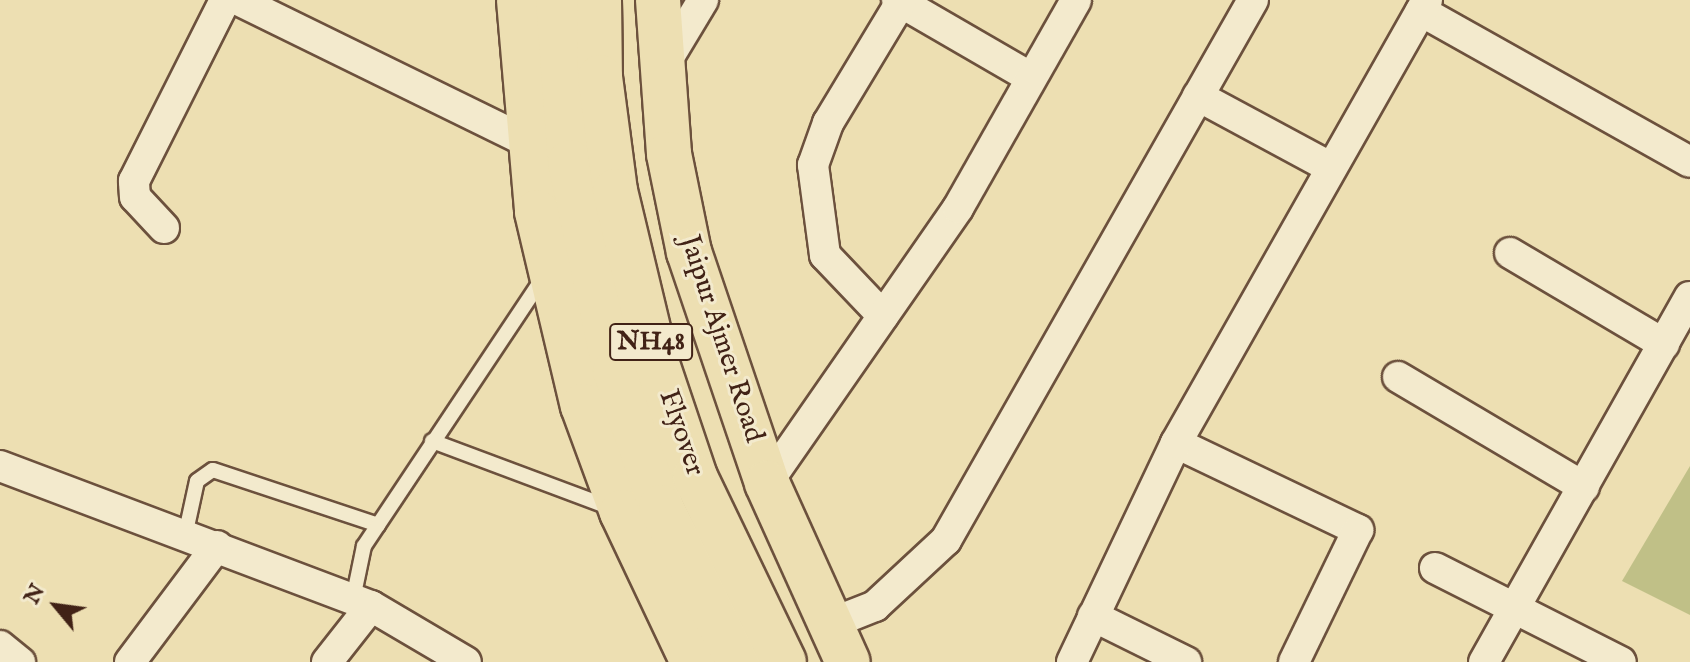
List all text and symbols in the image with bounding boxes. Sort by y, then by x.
street label: Jaipur Ajmer Road [672,231,770,447]
road number: NH48 [609,320,693,364]
street label: Flyover [651,386,711,480]
north arrow [16,566,96,646]
text: N [18,579,52,609]

